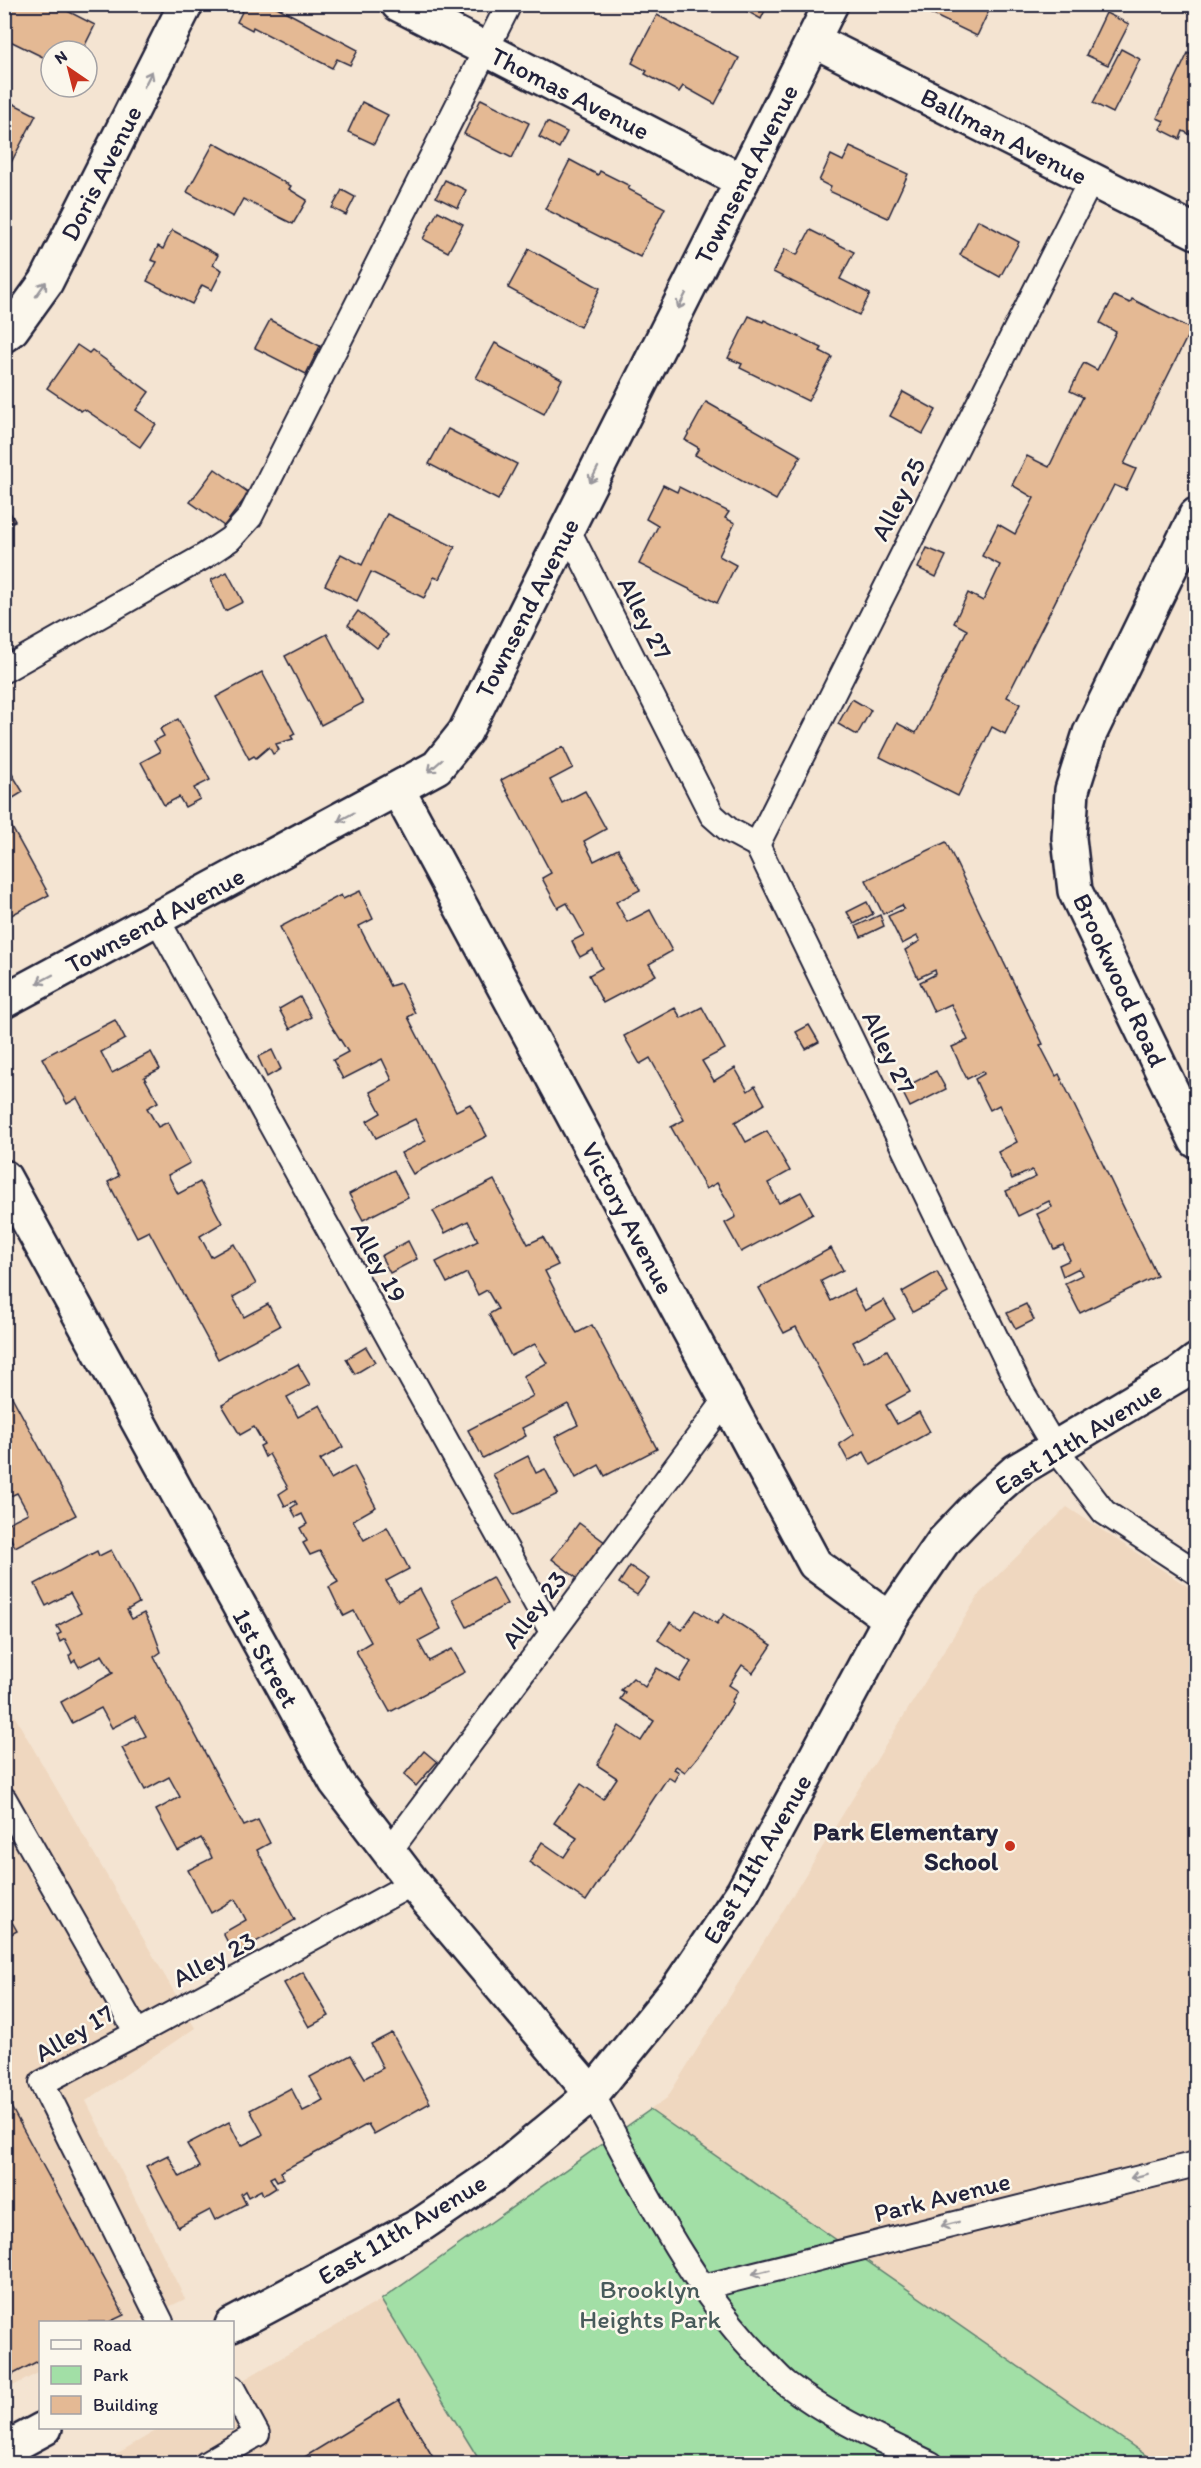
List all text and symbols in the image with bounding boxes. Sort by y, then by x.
north arrow [39,39,99,99]
street label: Thomas Avenue [485,39,655,147]
text: N [51,46,71,68]
one-way arrow [143,70,155,88]
street label: Townsend Avenue [687,79,805,269]
street label: Ballman Avenue [915,80,1093,192]
street label: Doris Avenue [53,100,149,246]
one-way arrow [35,282,47,298]
one-way arrow [675,291,687,309]
street label: Alley 25 [863,452,933,546]
one-way arrow [588,466,600,483]
street label: Townsend Avenue [468,513,586,703]
street label: Alley 27 [611,571,679,665]
one-way arrow [428,758,444,772]
one-way arrow [338,812,356,824]
street label: Townsend Avenue [60,859,250,981]
street label: Brookwood Road [1066,888,1174,1072]
one-way arrow [37,973,54,985]
street label: Alley 27 [855,1005,923,1099]
street label: Victory Avenue [574,1136,682,1300]
street label: Alley 19 [344,1216,414,1308]
street label: East 11th Avenue [988,1374,1168,1502]
street label: Alley 23 [494,1564,574,1654]
street label: 1st Street [226,1603,306,1713]
street label: East 11th Avenue [695,1768,819,1950]
place label: Park Elementary School [813,1815,999,1877]
marker: Park Elementary School [1003,1839,1017,1853]
street label: Alley 23 [167,1924,261,1994]
street label: Alley 17 [29,1997,120,2069]
street label: Park Avenue [870,2165,1014,2229]
street label: East 11th Avenue [312,2166,492,2292]
one-way arrow [1130,2171,1149,2183]
one-way arrow [941,2219,960,2231]
one-way arrow [752,2266,771,2278]
park label: Brooklyn Heights Park [579,2273,721,2335]
legend [39,2321,234,2429]
text: Road [93,2334,132,2356]
text: Park [93,2364,128,2386]
text: Building [93,2394,159,2416]

